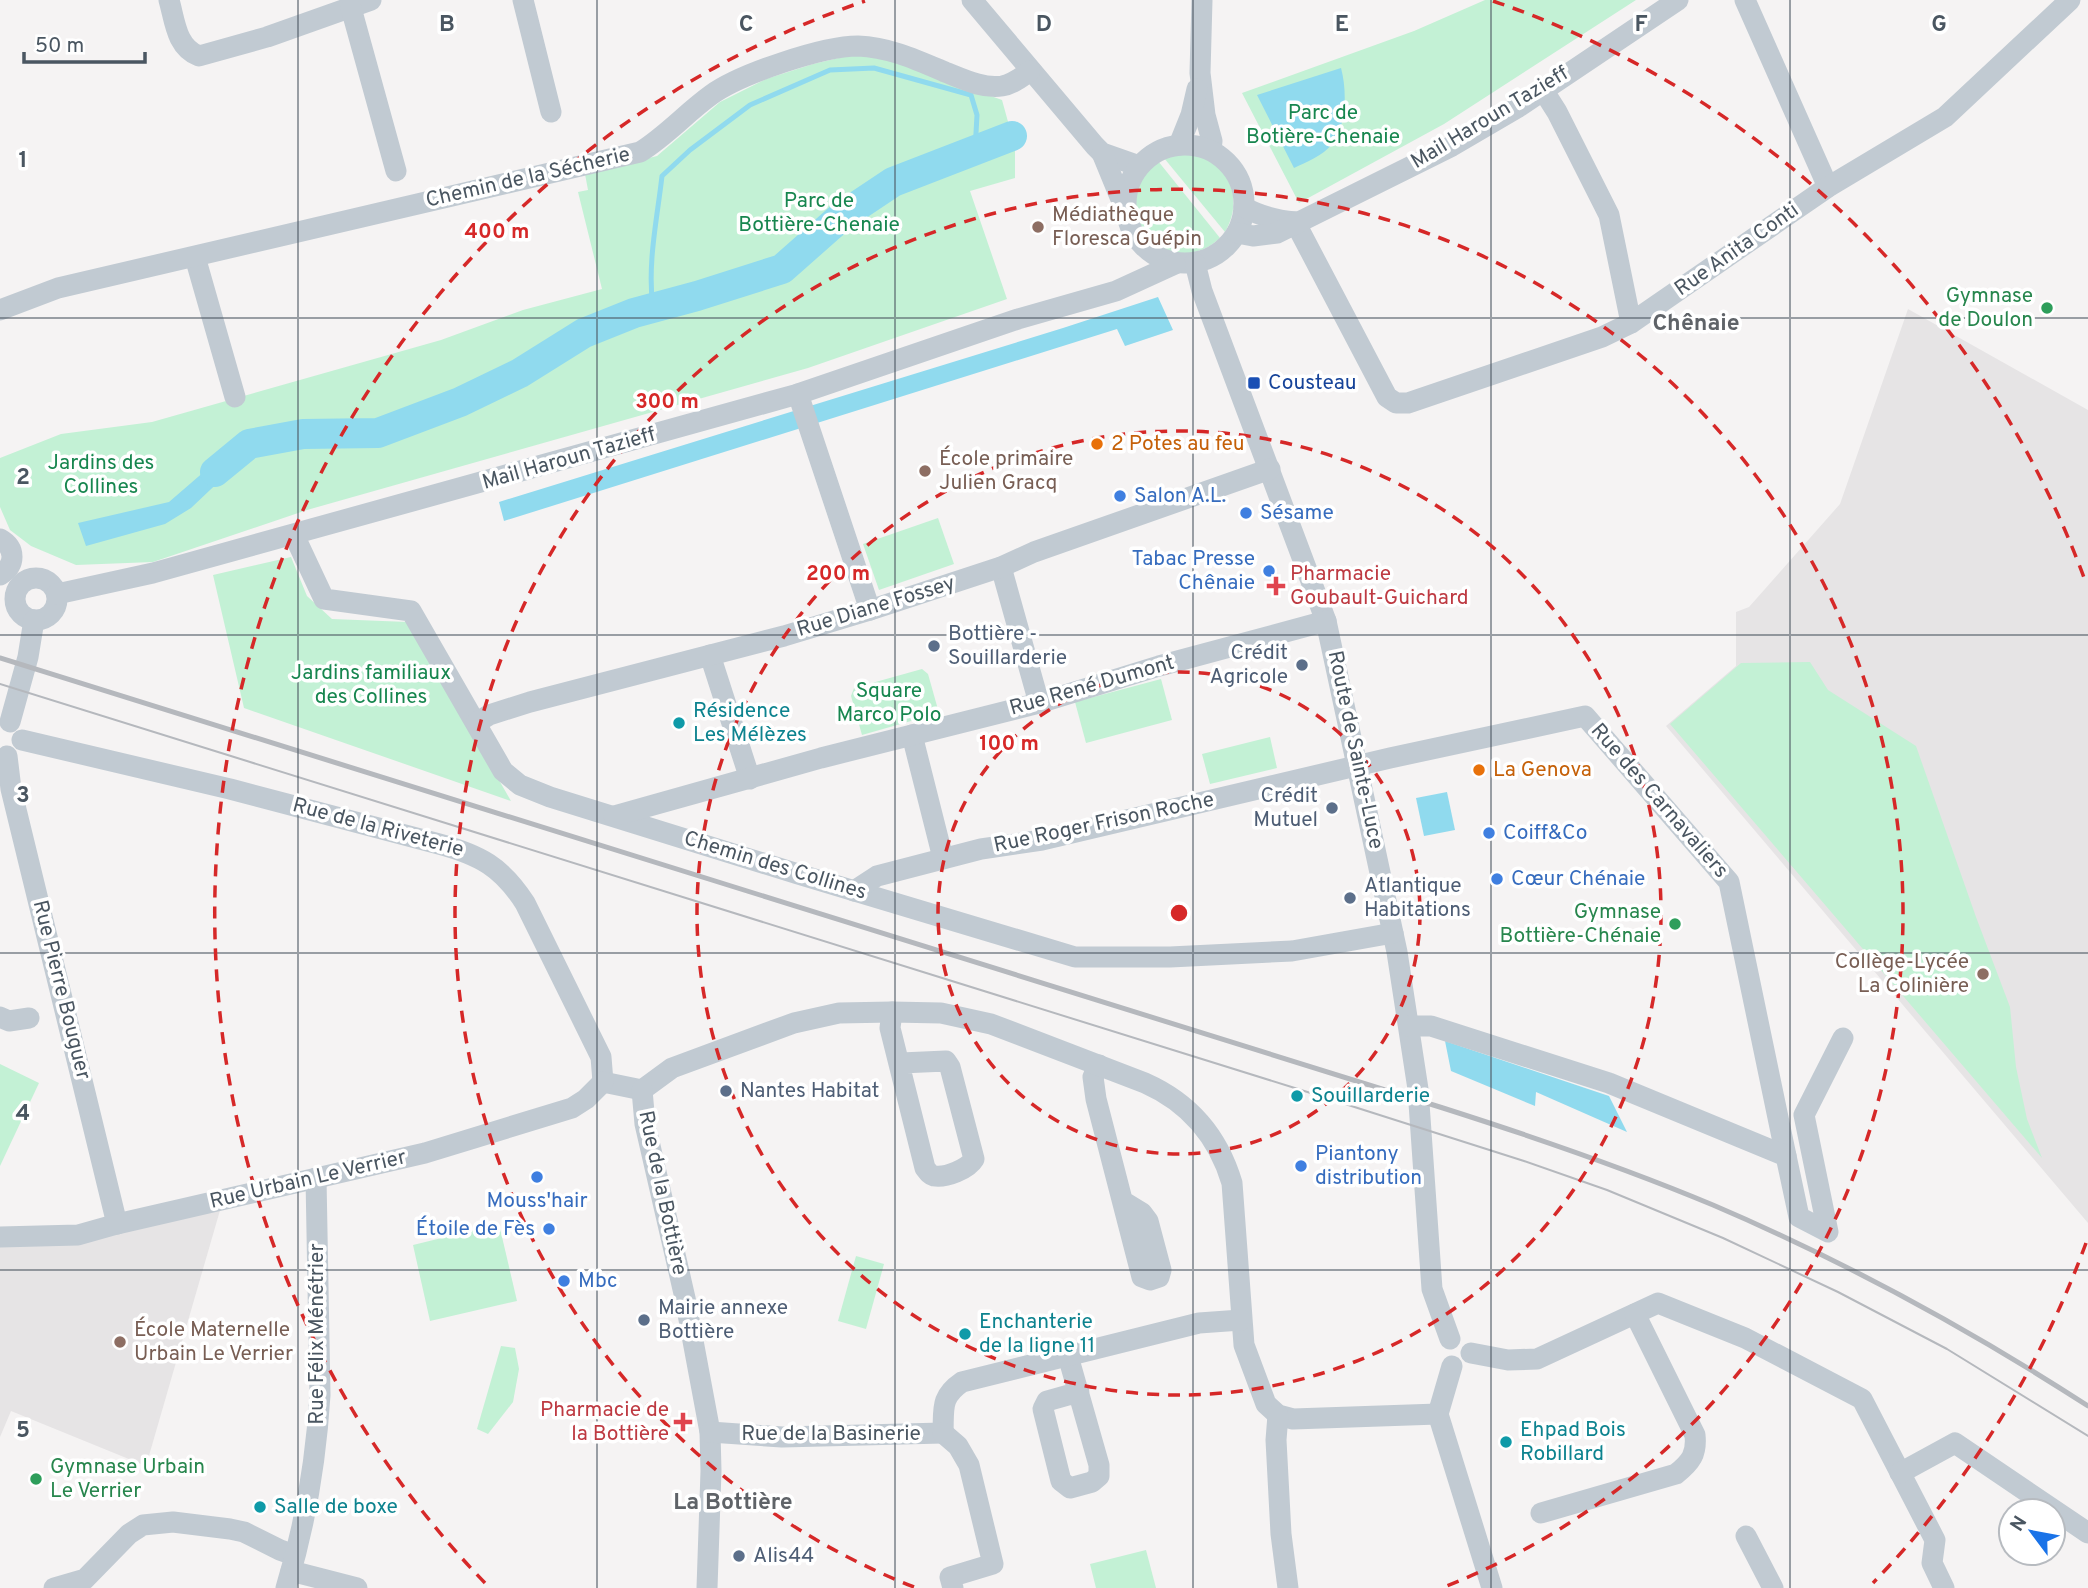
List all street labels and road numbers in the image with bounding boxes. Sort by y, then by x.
street label: Mail Haroun Tazieff [1406,60,1574,176]
street label: Chemin de la Sécherie [423,141,633,215]
street label: Rue Anita Conti [1670,197,1804,303]
street label: Mail Haroun Tazieff [479,421,659,497]
street label: Rue Diane Fossey [794,570,958,644]
street label: Route de Sainte-Luce [1321,648,1389,852]
street label: Rue René Dumont [1006,650,1178,722]
street label: Rue des Carnavaliers [1584,718,1734,884]
street label: Rue Roger Frison Roche [991,786,1217,860]
street label: Rue de la Riveterie [289,792,467,864]
street label: Chemin des Collines [680,825,870,907]
street label: Rue Pierre Bouguer [26,897,96,1083]
street label: Rue de la Bottière [631,1108,693,1278]
street label: Rue Urbain Le Verrier [207,1144,409,1216]
street label: Rue Félix Ménétrier [304,1243,331,1425]
street label: Rue de la Basinerie [741,1421,921,1448]

